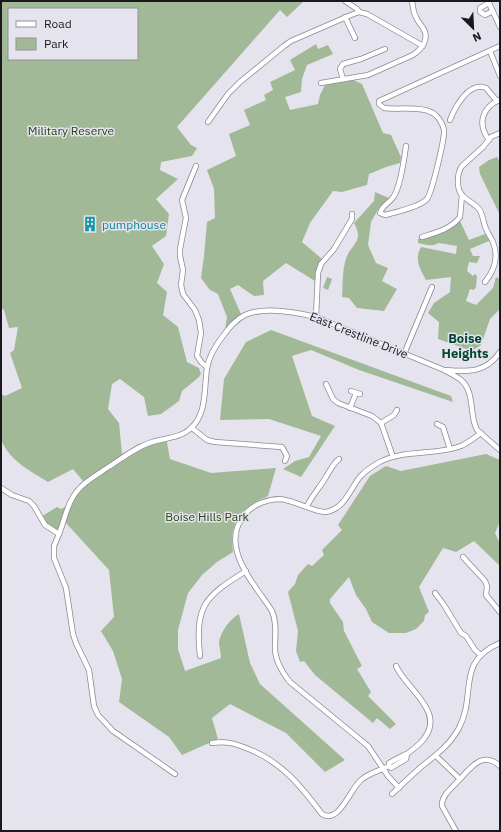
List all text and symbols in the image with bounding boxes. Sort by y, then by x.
legend [8,8,138,60]
north arrow [453,8,493,48]
text: Road [44,16,72,31]
text: N [471,29,484,45]
text: Park [44,36,69,51]
park label: Military Reserve [28,123,115,138]
building icon: pumphouse [81,215,99,233]
place label: pumphouse [102,217,166,232]
street label: East Crestline Drive [308,308,411,362]
district label: Boise Heights [442,330,489,362]
park label: Boise Hills Park [165,509,250,524]

